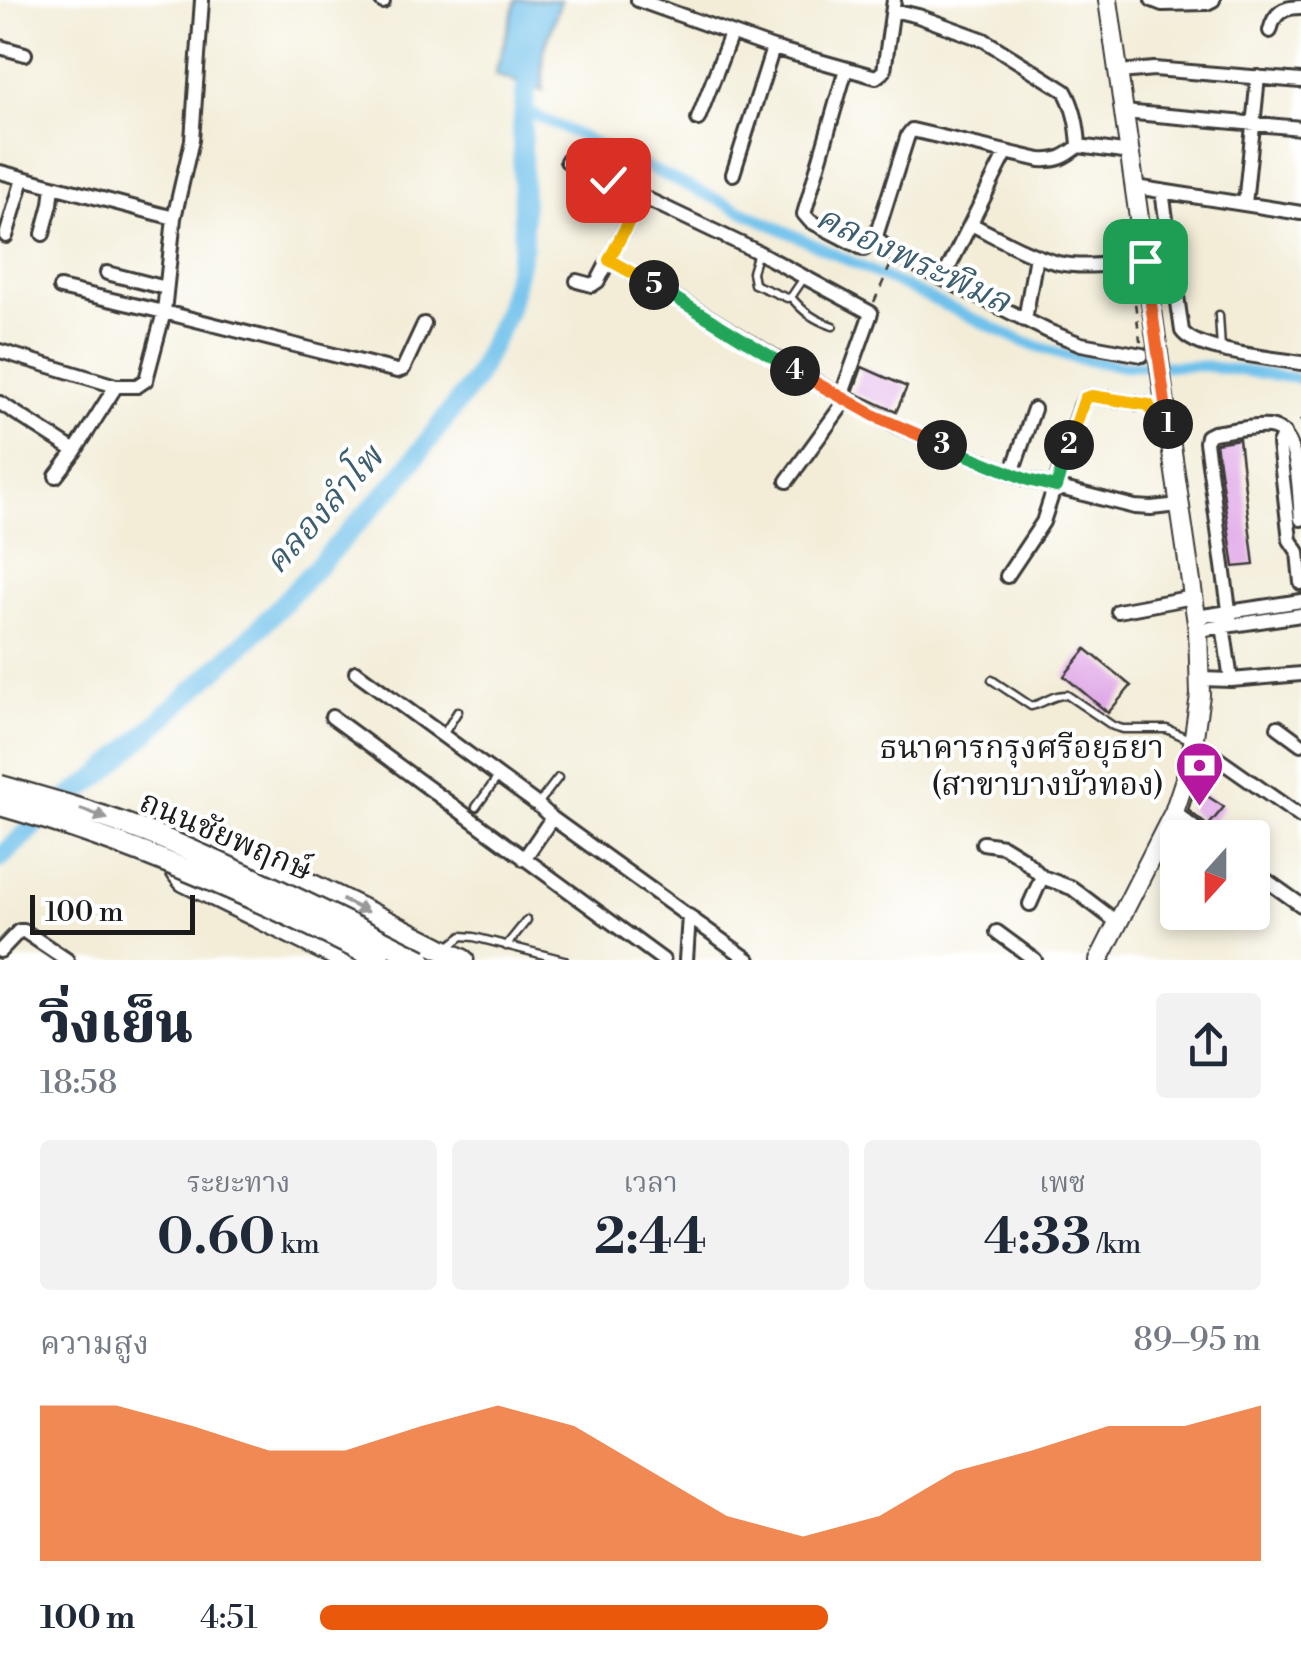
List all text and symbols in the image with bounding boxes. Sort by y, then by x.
pin [566,138,651,223]
icon: check [581,153,636,208]
water label: คลองพระพิมล [809,196,1018,324]
pin [1103,219,1188,304]
icon: arrive [1118,234,1173,289]
pin: 5 [629,260,679,310]
text: 5 [645,267,663,302]
pin: 4 [770,346,820,396]
text: 4 [786,353,804,388]
pin: 1 [1143,399,1193,449]
text: 1 [1161,406,1175,441]
pin: 3 [917,420,967,470]
pin: 2 [1044,420,1094,470]
text: 3 [934,427,950,462]
text: 2 [1060,427,1078,462]
water label: คลองลำโพ [252,433,394,583]
place label: ธนาคารกรุงศรีอยุธยา (สาขาบางบัวทอง) [879,728,1164,805]
bank icon: ธนาคารกรุงศรีอยุธยา (สาขาบางบัวทอง) [1173,740,1225,808]
street label: ถนนชัยพฤกษ์ [134,782,318,890]
one-way arrow [79,807,109,822]
north arrow [1160,820,1270,930]
map controls [1160,820,1270,930]
scale bar [30,890,195,934]
text: 100 m [45,895,124,930]
one-way arrow [340,898,369,915]
text: วิ่งเย็น [40,991,193,1060]
button: share [1156,993,1261,1098]
text: 18:58 [40,1063,117,1103]
text: ระยะทาง [187,1166,290,1201]
text: เวลา [623,1166,678,1201]
text: เพซ [1039,1166,1086,1201]
text: 0.60 [157,1207,275,1269]
text: 2:44 [594,1207,707,1269]
text: 4:33 [984,1207,1091,1269]
text: km [275,1227,320,1262]
text: /km [1091,1227,1141,1262]
text: 89–95 m [1133,1320,1261,1360]
text: ความสูง [40,1324,149,1364]
text: 100 m [40,1598,135,1638]
text: 4:51 [200,1598,258,1638]

